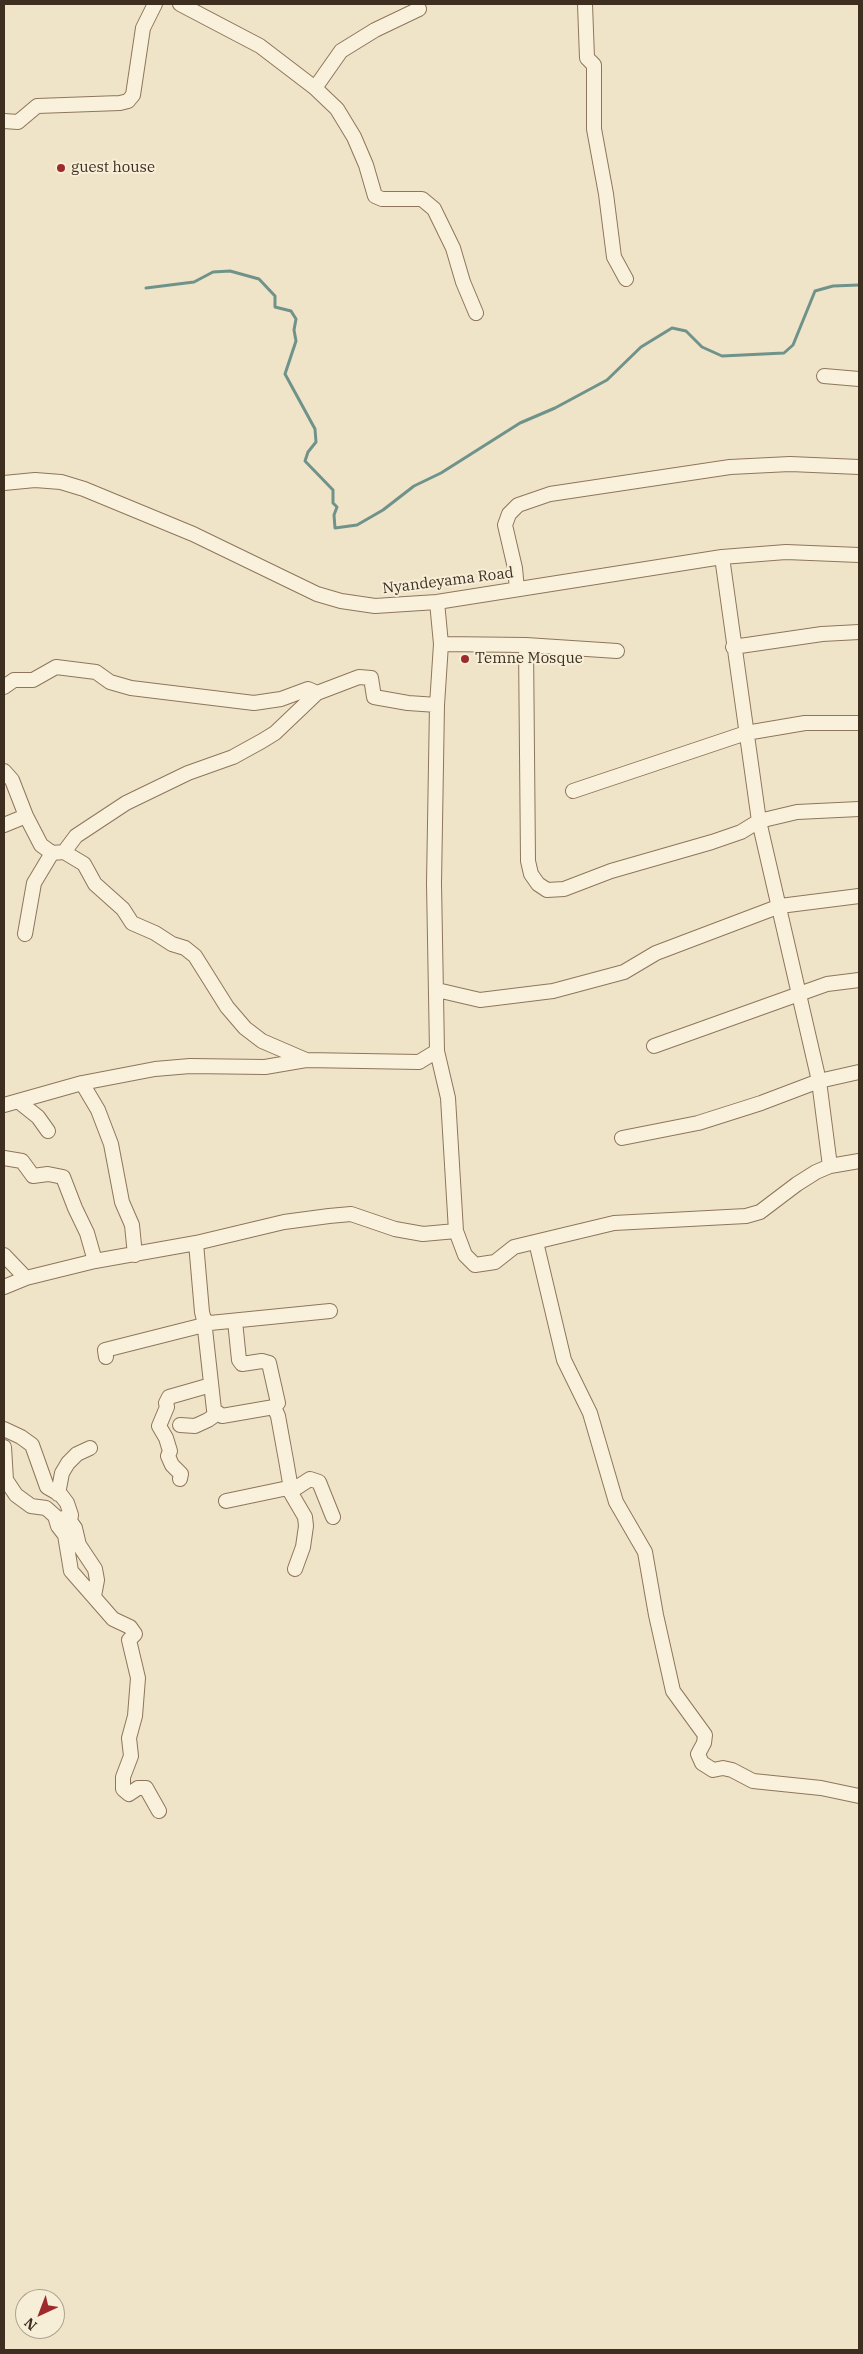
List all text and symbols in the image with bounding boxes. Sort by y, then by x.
place label: guest house [71,159,155,177]
marker: guest house [55,162,67,174]
street label: Nyandeyama Road [381,564,515,598]
place label: Temne Mosque [475,650,583,668]
marker: Temne Mosque [459,653,471,665]
north arrow [15,2289,65,2339]
text: N [20,2314,41,2335]

